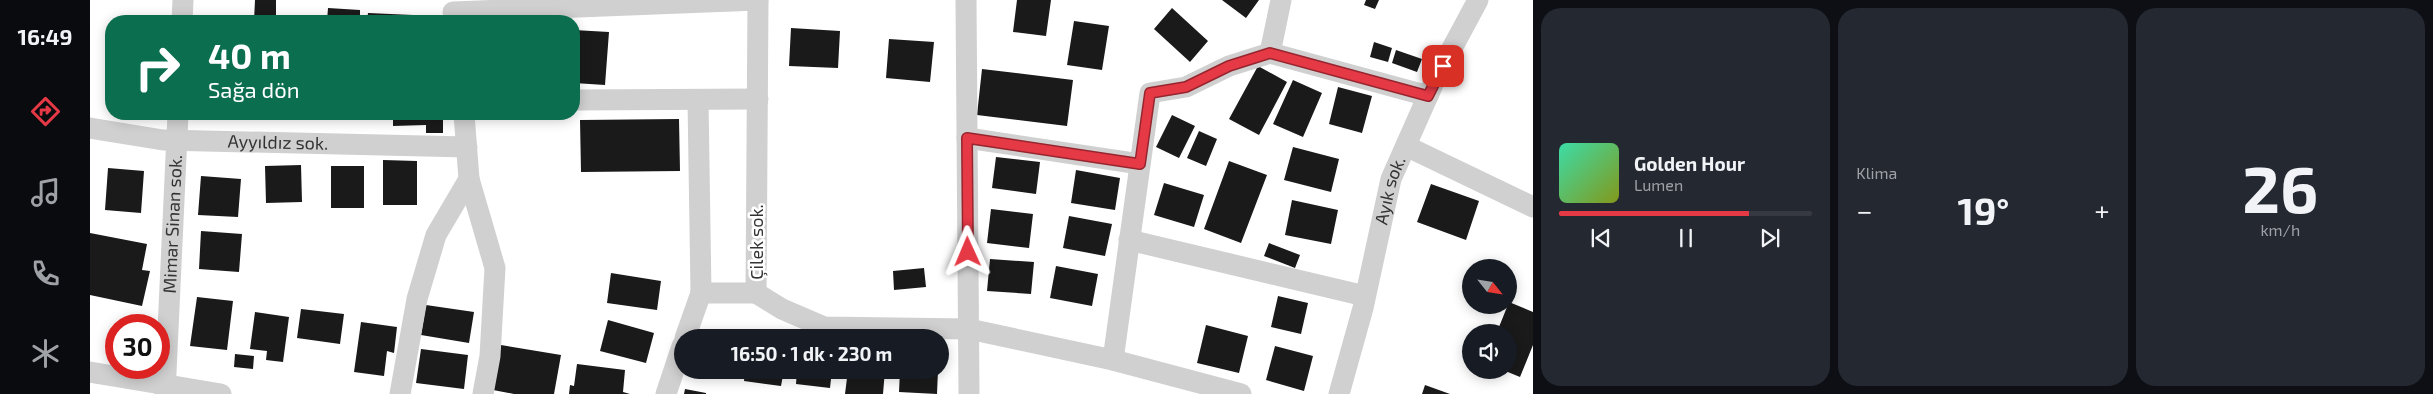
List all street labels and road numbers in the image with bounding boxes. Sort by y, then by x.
street label: Ayyıldız sok. [228,129,328,154]
street label: Ayık sok. [1369,152,1410,227]
street label: Mimar Sinan sok. [158,154,186,294]
street label: Çilek sok. [745,204,768,280]

